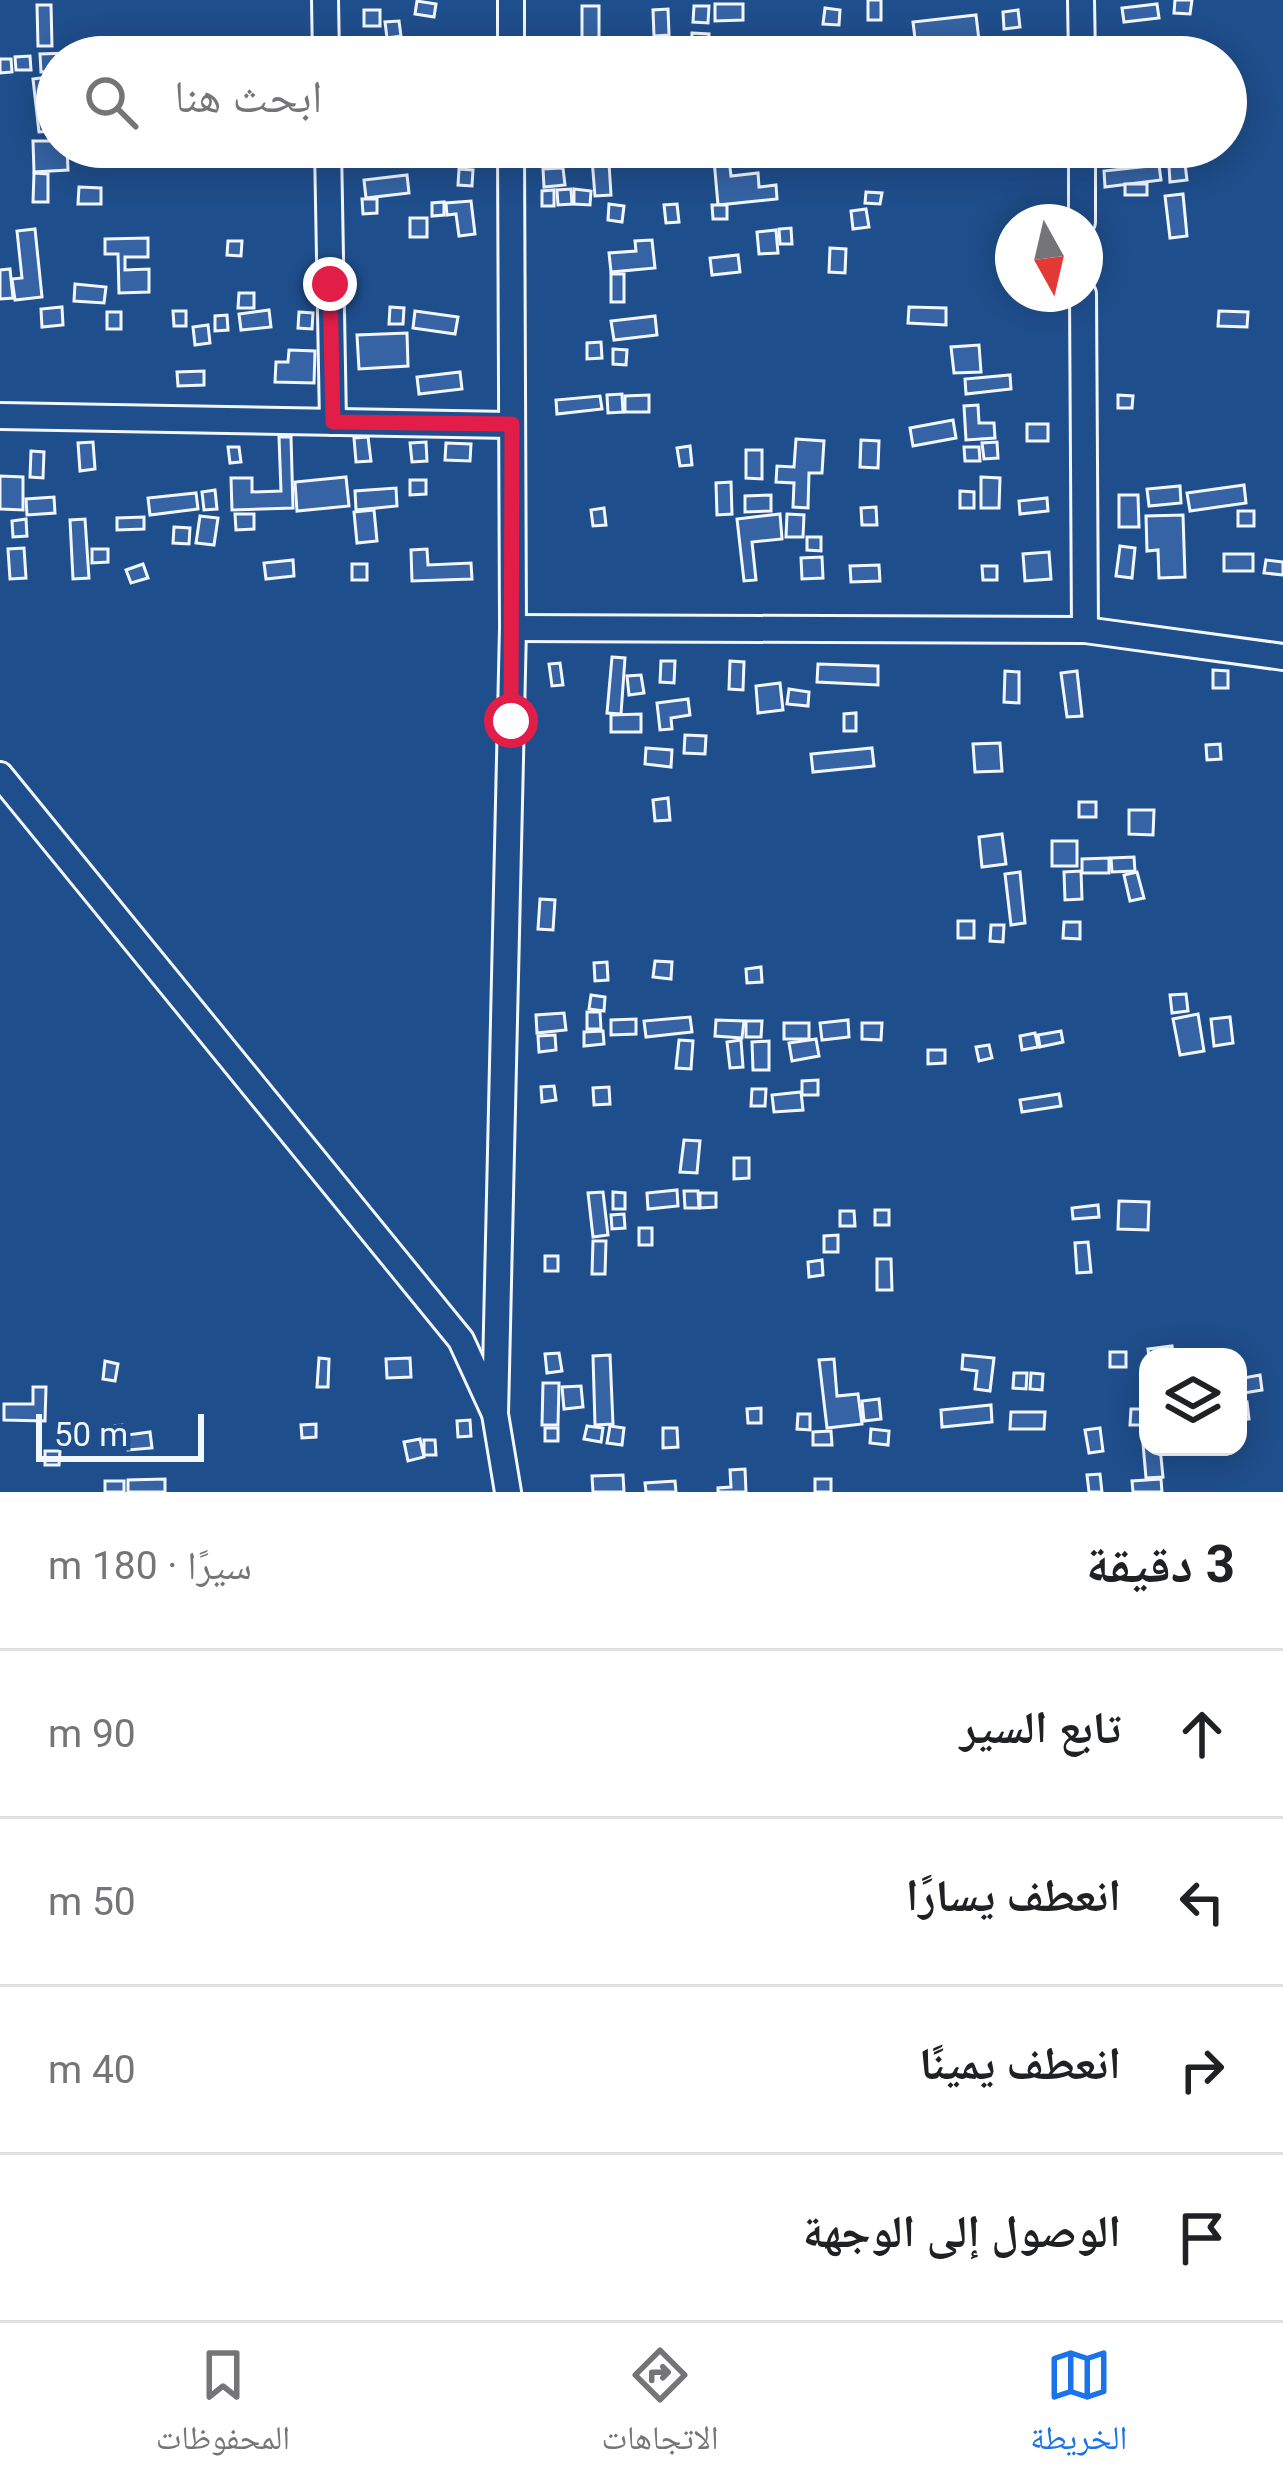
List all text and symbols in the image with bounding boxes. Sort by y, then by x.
search box [36,36,1247,168]
icon: search [78,69,144,135]
text: ابحث هنا [174,70,322,123]
north arrow [995,204,1103,312]
route end [303,257,357,311]
route start [484,694,538,748]
map controls [1139,1348,1247,1456]
button: layers [1139,1348,1247,1456]
scale bar [36,1408,204,1461]
text: 50 m [54,1415,128,1454]
text: 3 دقيقة [1086,1535,1235,1594]
text: سيرًا · 180 m [48,1543,252,1589]
text: تابع السير [960,1701,1121,1754]
icon: ahead [1169,1701,1235,1767]
text: 90 m [48,1711,136,1757]
text: انعطف يسارًا [906,1869,1121,1922]
icon: left [1169,1869,1235,1935]
text: 50 m [48,1879,136,1925]
text: انعطف يمينًا [919,2037,1121,2090]
icon: right [1169,2037,1235,2103]
text: 40 m [48,2047,136,2093]
text: الوصول إلى الوجهة [803,2205,1121,2258]
icon: arrive [1169,2205,1235,2271]
tab: المحفوظات [156,2342,290,2470]
tab: الاتجاهات [601,2342,719,2470]
tab: الخريطة [1030,2342,1127,2470]

